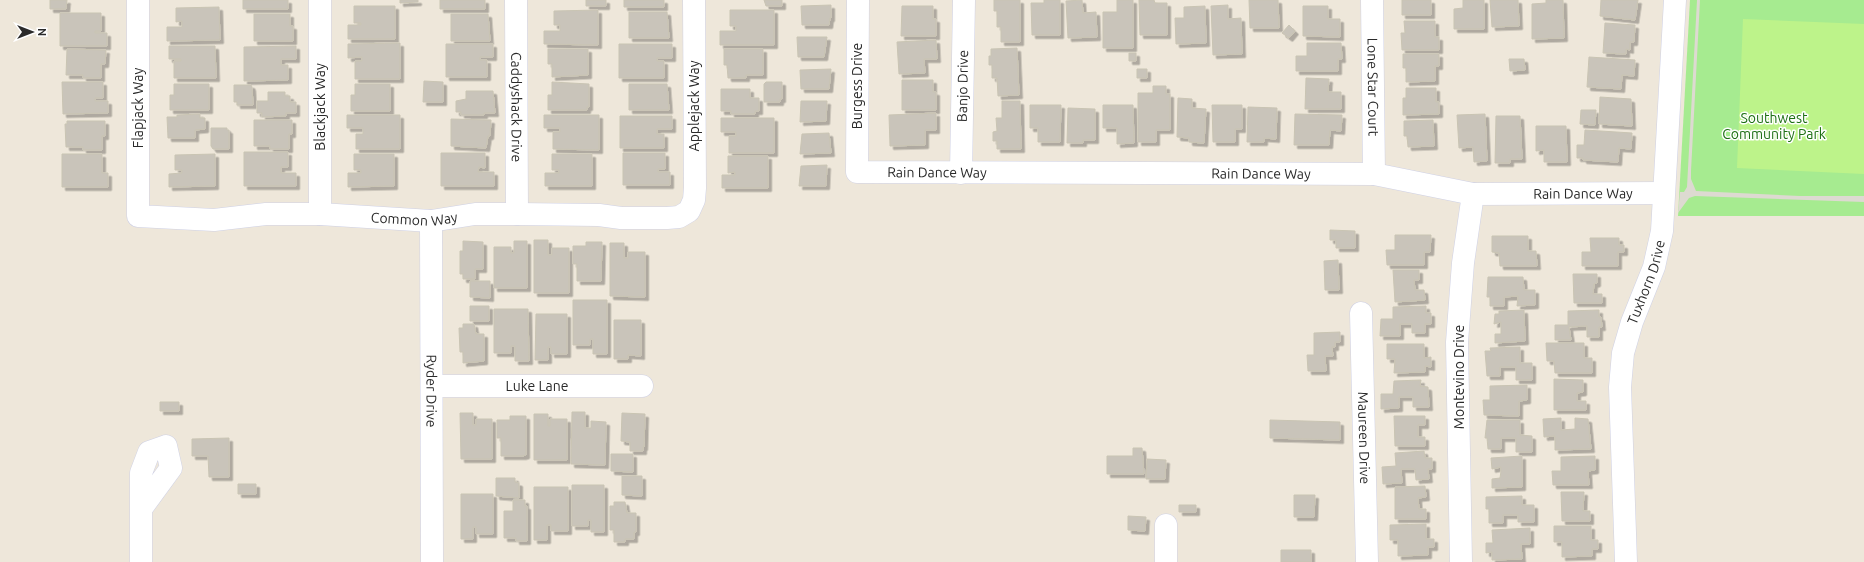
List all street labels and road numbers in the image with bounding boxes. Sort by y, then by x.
street label: Lone Star Court [1364,38,1382,137]
street label: Burgess Drive [849,43,865,129]
street label: Banjo Drive [954,50,971,122]
street label: Caddyshack Drive [508,52,525,162]
street label: Applejack Way [686,60,702,151]
street label: Blackjack Way [312,63,328,151]
street label: Flapjack Way [130,68,146,148]
street label: Rain Dance Way [887,164,987,181]
street label: Rain Dance Way [1211,165,1311,182]
street label: Rain Dance Way [1533,185,1633,202]
street label: Common Way [370,209,459,229]
street label: Tuxhorn Drive [1624,238,1668,327]
street label: Montevino Drive [1451,325,1467,429]
street label: Ryder Drive [423,354,440,428]
street label: Luke Lane [505,378,569,394]
street label: Maureen Drive [1355,392,1373,484]

